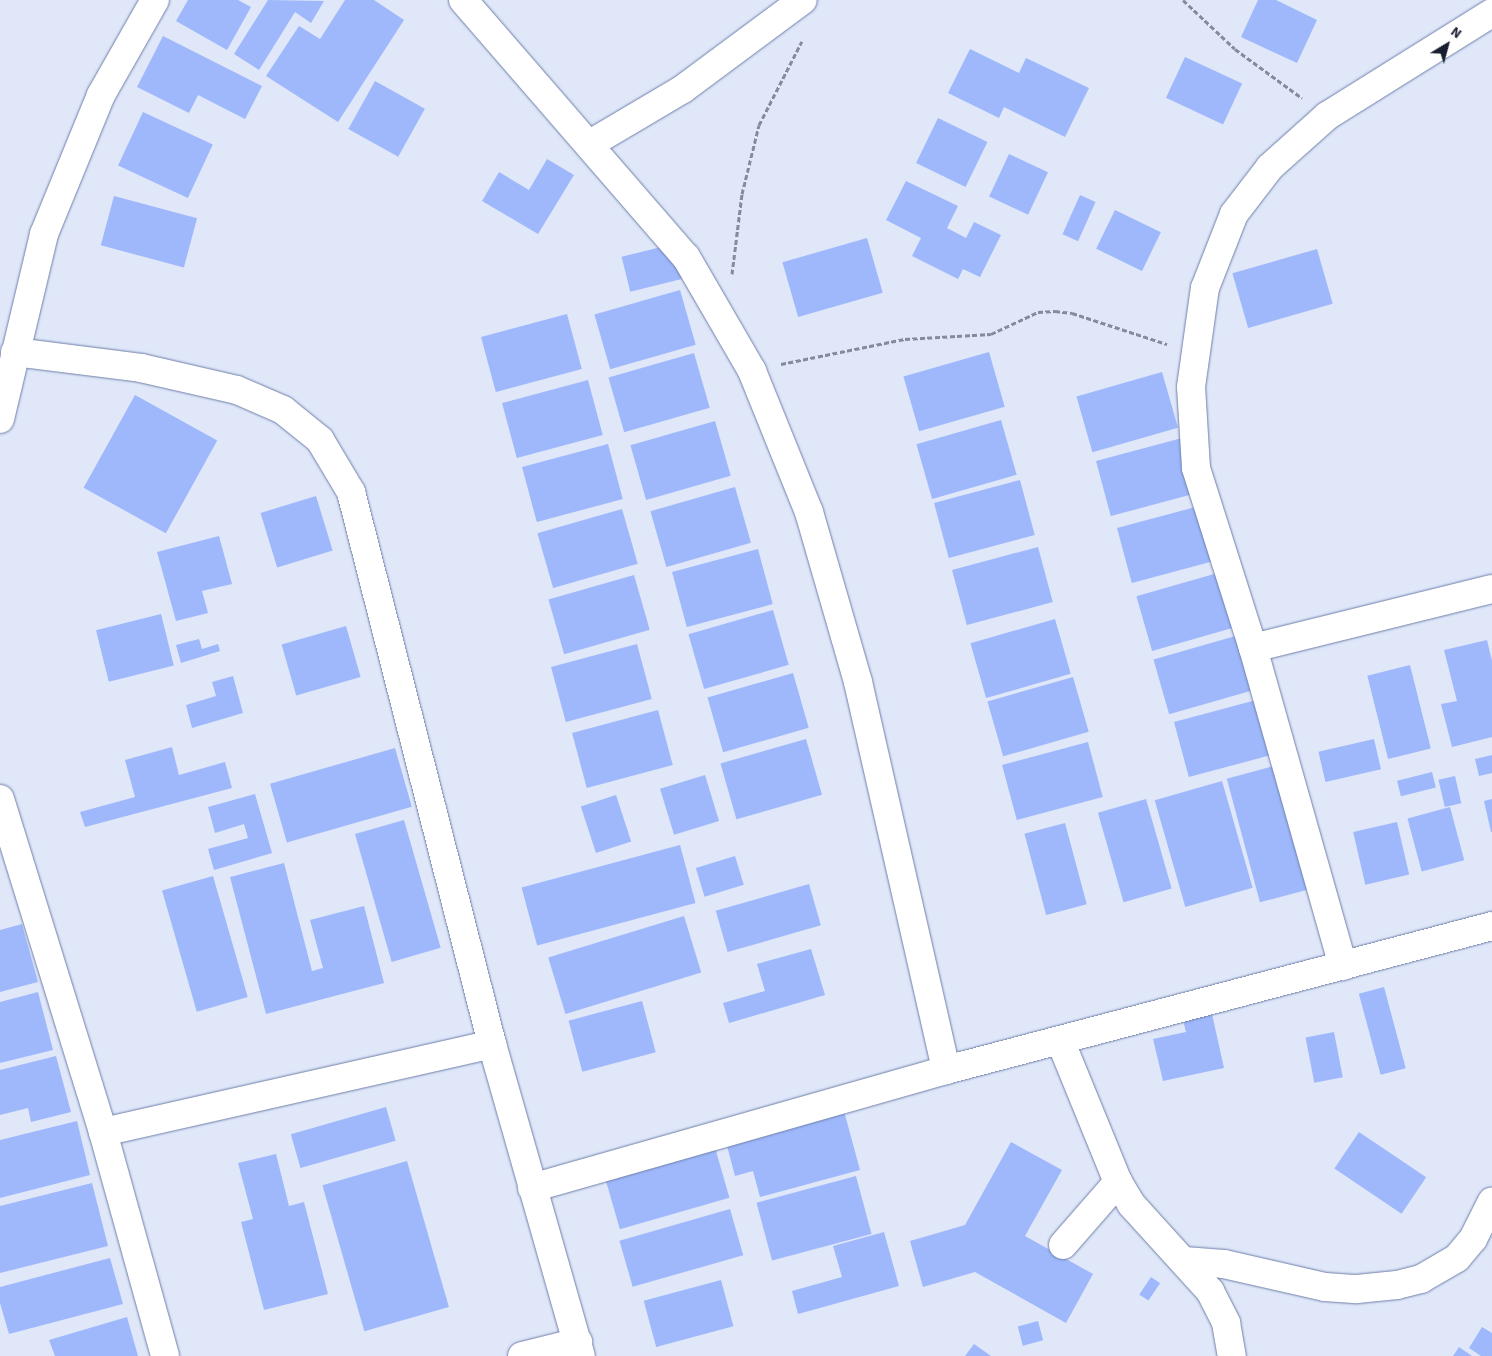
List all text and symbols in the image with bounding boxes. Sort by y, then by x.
north arrow [1422,20,1472,70]
text: N [1446,22,1466,44]

